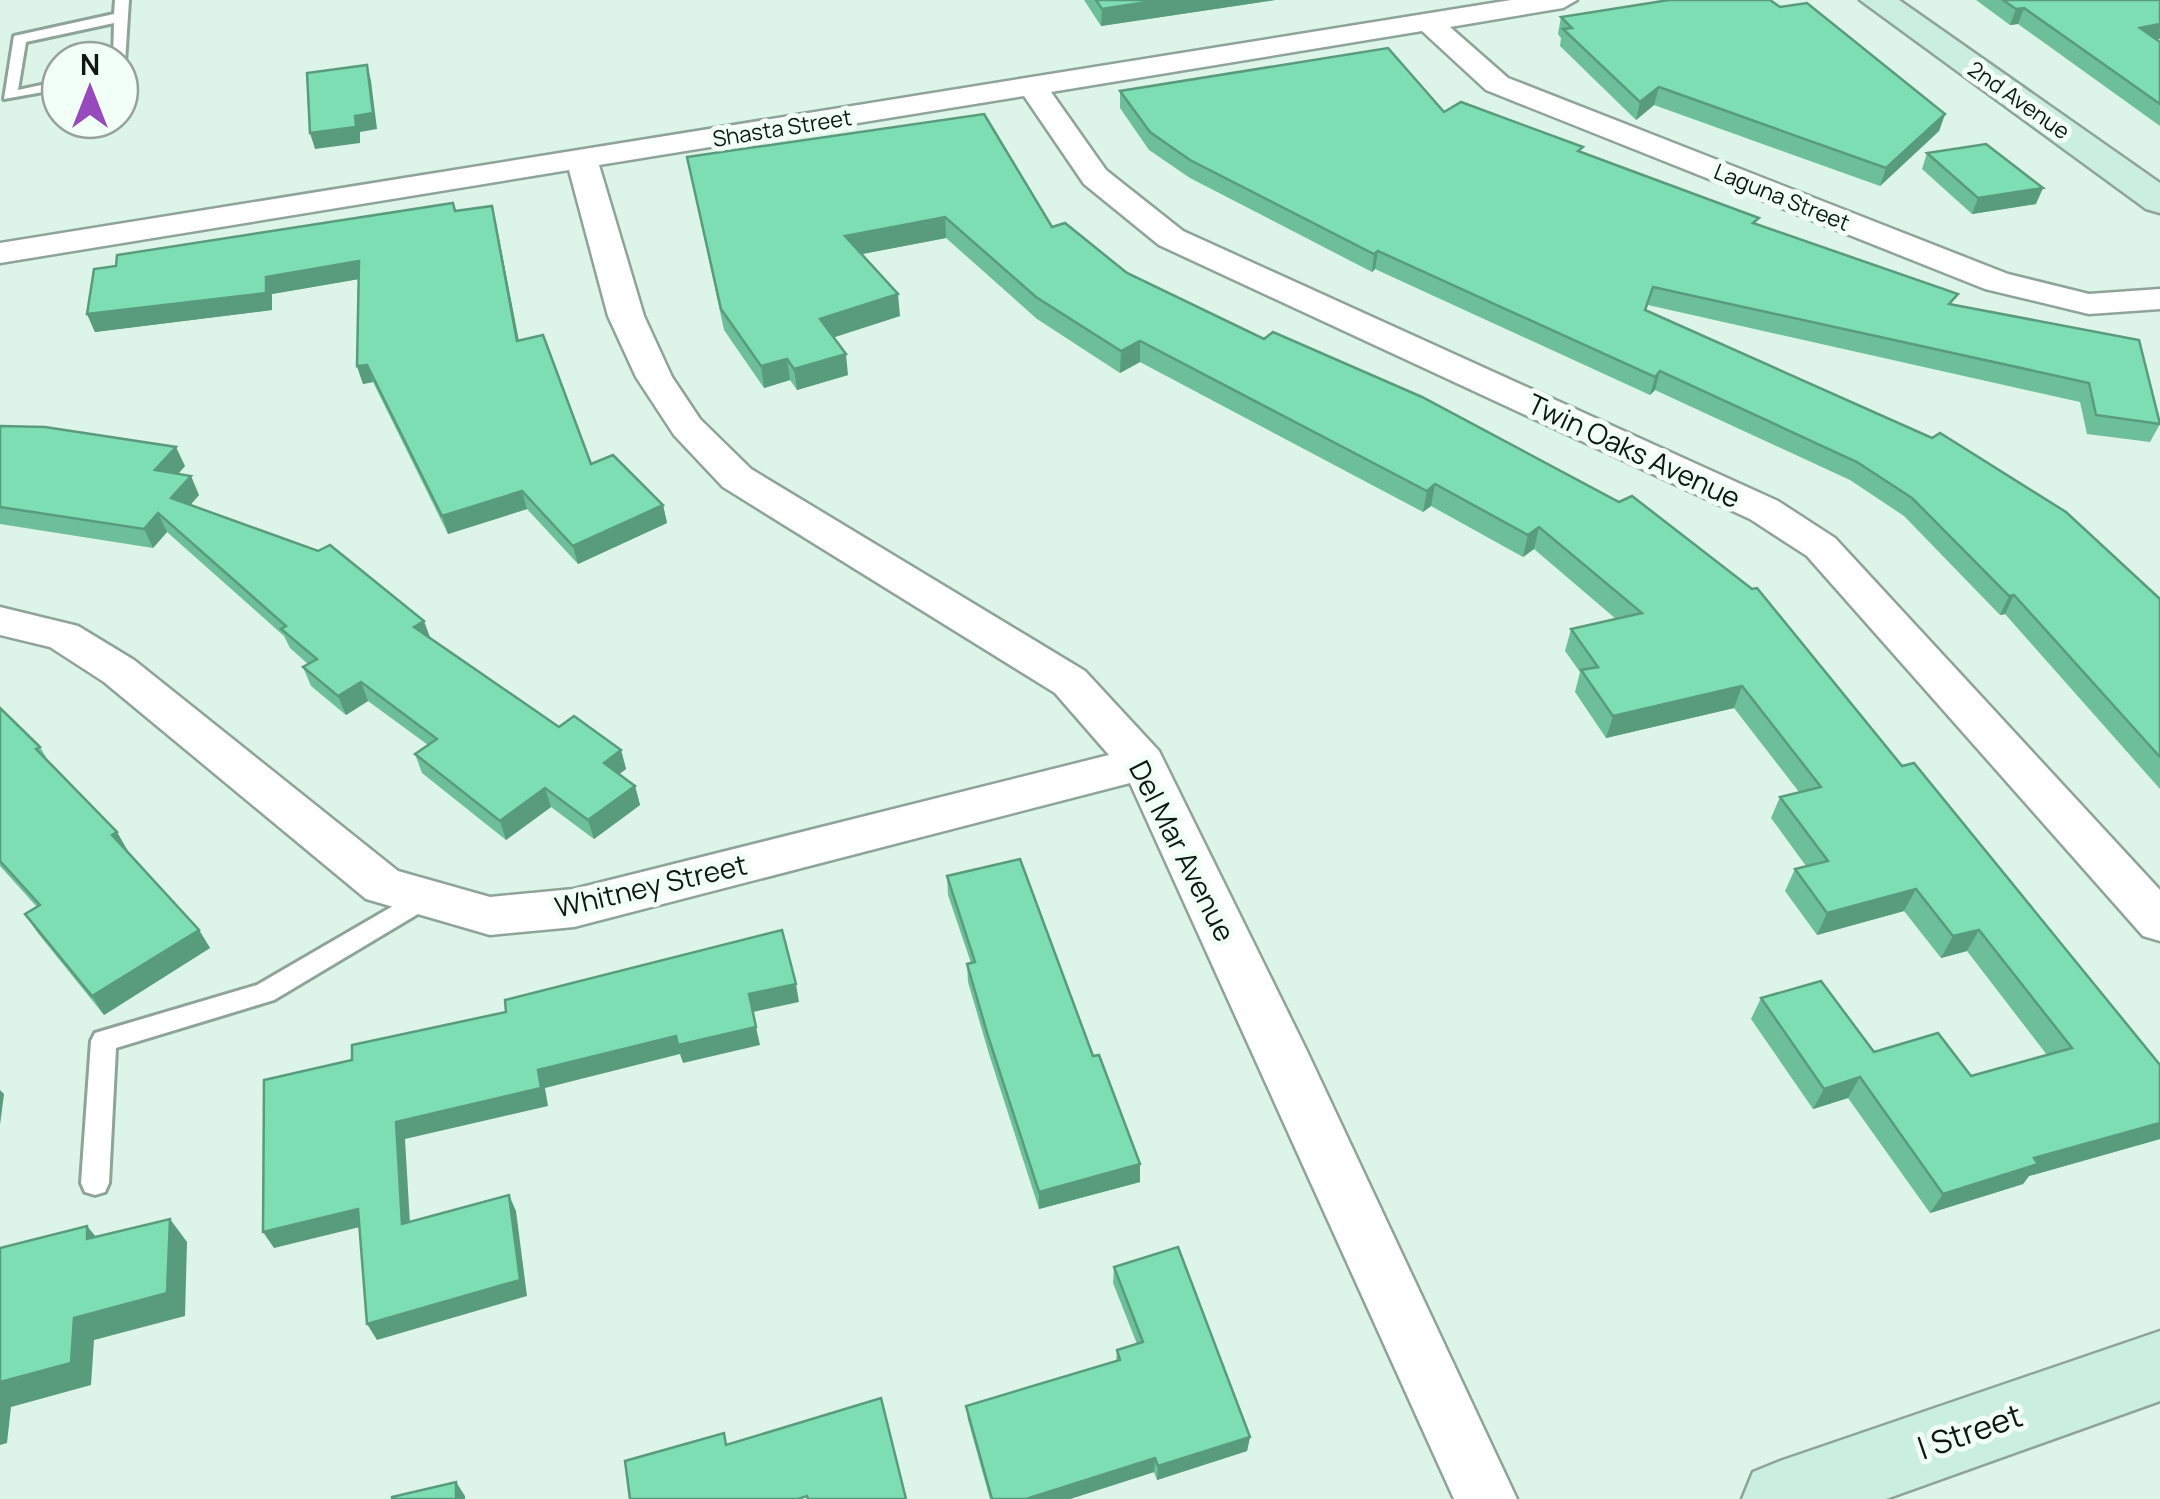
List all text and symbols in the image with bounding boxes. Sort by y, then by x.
north arrow [40,40,140,140]
text: N [80,45,100,83]
street label: 2nd Avenue [1962,54,2076,146]
street label: Shasta Street [710,102,854,154]
street label: Laguna Street [1710,156,1854,238]
street label: Twin Oaks Avenue [1522,384,1747,516]
street label: Del Mar Avenue [1121,754,1245,947]
street label: Whitney Street [551,844,750,926]
street label: I Street [1912,1393,2028,1469]

